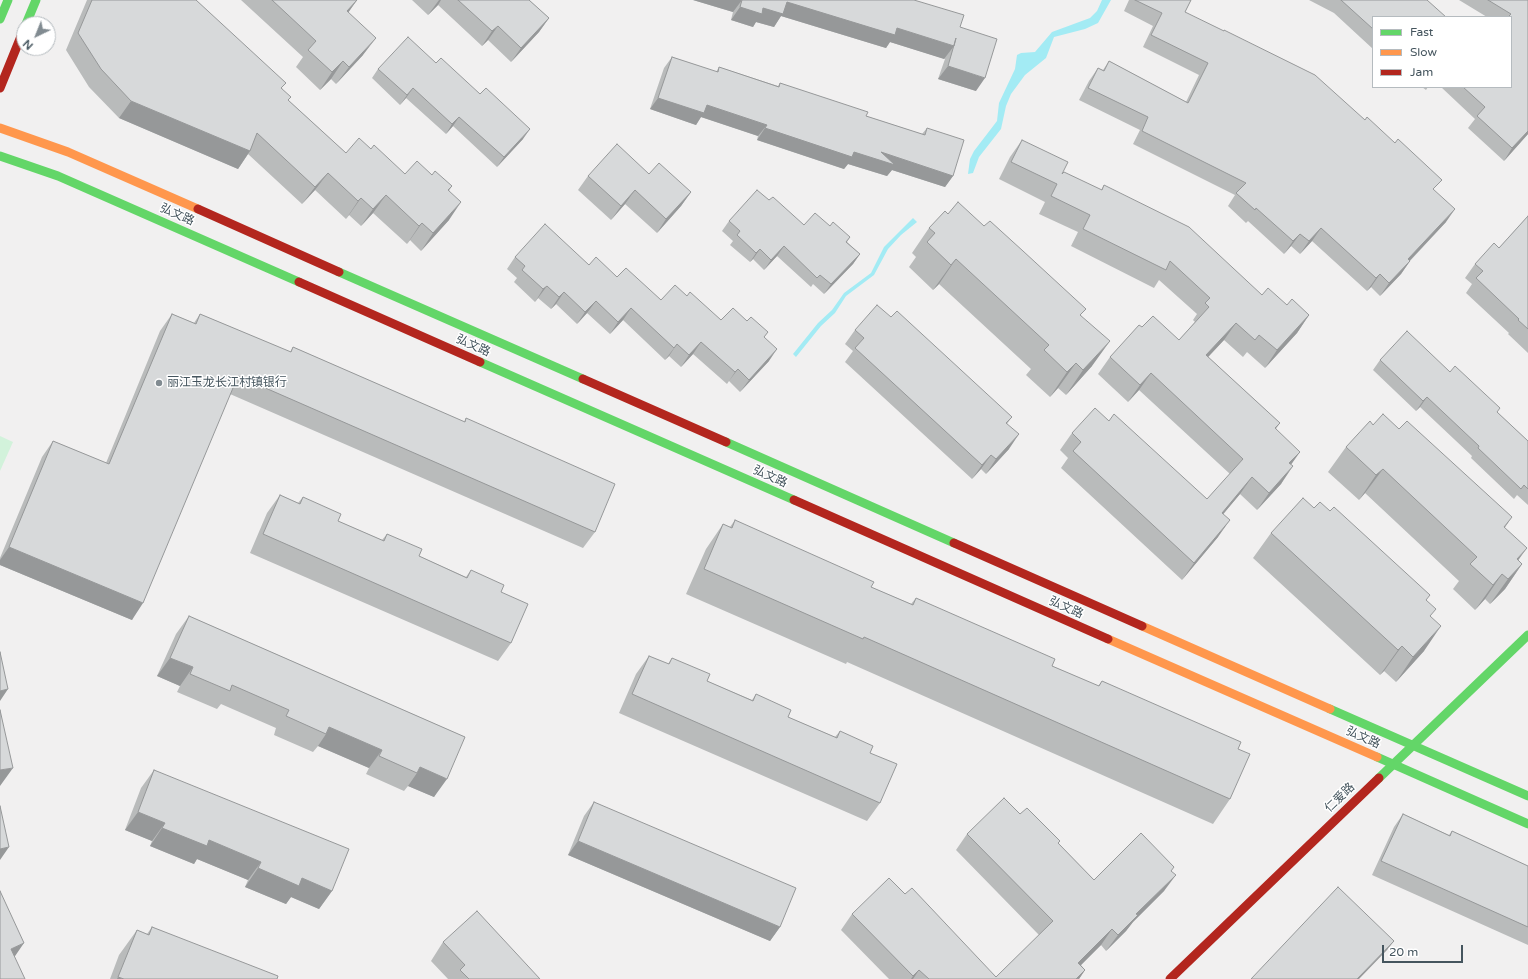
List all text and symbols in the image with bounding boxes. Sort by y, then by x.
north arrow [16,16,56,56]
legend [1372,16,1512,88]
text: Fast [1410,25,1433,39]
text: N [20,37,36,52]
text: Slow [1410,45,1437,59]
text: Jam [1410,65,1433,79]
street label: 弘文路 [158,201,196,229]
street label: 弘文路 [454,332,492,360]
place label: 丽江玉龙长江村镇银行 [167,376,287,390]
marker: 丽江玉龙长江村镇银行 [154,378,164,388]
street label: 弘文路 [751,463,789,491]
street label: 弘文路 [1047,594,1085,622]
street label: 弘文路 [1344,724,1382,752]
street label: 仁爱路 [1322,780,1358,816]
scale bar [1384,937,1465,963]
text: 20 m [1389,945,1418,959]

